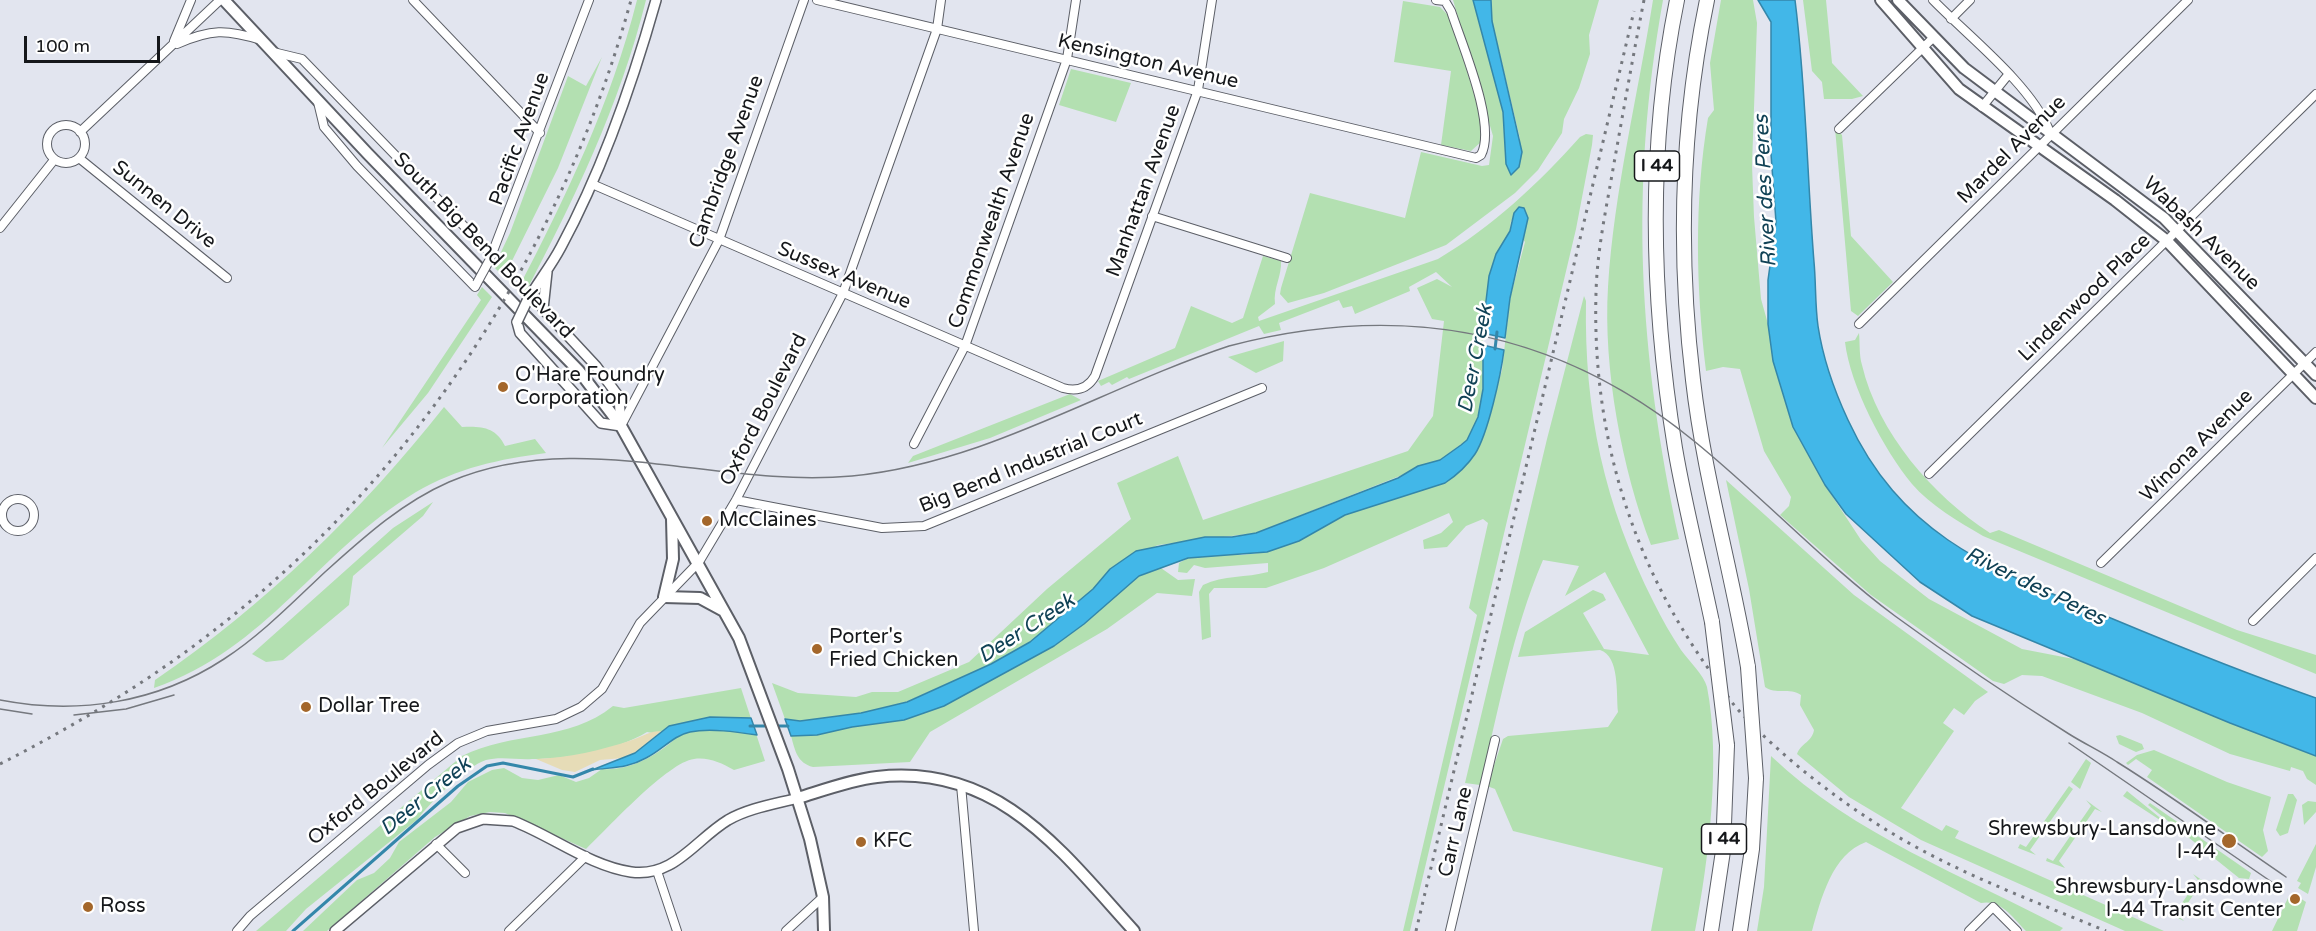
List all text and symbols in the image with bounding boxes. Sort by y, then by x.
scale bar [27,24,164,62]
street label: Kensington Avenue [1055,30,1241,94]
text: 100 m [35,35,90,57]
street label: Pacific Avenue [485,69,555,209]
street label: Cambridge Avenue [685,72,769,252]
street label: Mardel Avenue [1953,91,2071,209]
street label: Manhattan Avenue [1102,102,1186,280]
street label: Commonwealth Avenue [944,110,1040,332]
water label: River des Peres [1749,114,1783,268]
street label: South Big Bend Boulevard [388,148,578,344]
road number: I 44 [1634,151,1680,181]
street label: Sunnen Drive [107,156,221,254]
street label: Wabash Avenue [2138,172,2264,296]
street label: Lindenwood Place [2014,229,2156,367]
street label: Sussex Avenue [774,237,914,315]
water label: Deer Creek [1453,303,1499,415]
street label: Oxford Boulevard [715,330,813,490]
place label: O'Hare Foundry Corporation [515,364,665,411]
marker: O'Hare Foundry Corporation [496,380,510,394]
street label: Winona Avenue [2136,385,2258,507]
street label: Big Bend Industrial Court [916,407,1146,519]
place label: McClaines [719,509,817,533]
marker: McClaines [700,514,714,528]
water label: River des Peres [1961,542,2109,632]
water label: Deer Creek [974,588,1080,670]
place label: Porter's Fried Chicken [829,626,958,673]
marker: Porter's Fried Chicken [810,642,824,656]
place label: Dollar Tree [318,695,420,719]
marker: Dollar Tree [299,700,313,714]
street label: Oxford Boulevard [303,727,449,851]
water label: Deer Creek [375,753,477,841]
street label: Carr Lane [1434,785,1478,879]
place label: Shrewsbury-Lansdowne I-44 [1988,818,2216,865]
road number: I 44 [1702,824,1746,854]
place label: KFC [873,830,912,854]
marker: Shrewsbury-Lansdowne I-44 [2220,832,2238,850]
marker: KFC [854,835,868,849]
place label: Shrewsbury-Lansdowne I-44 Transit Center [2055,876,2283,923]
marker: Shrewsbury-Lansdowne I-44 Transit Center [2288,892,2302,906]
place label: Ross [100,895,146,919]
marker: Ross [81,900,95,914]

